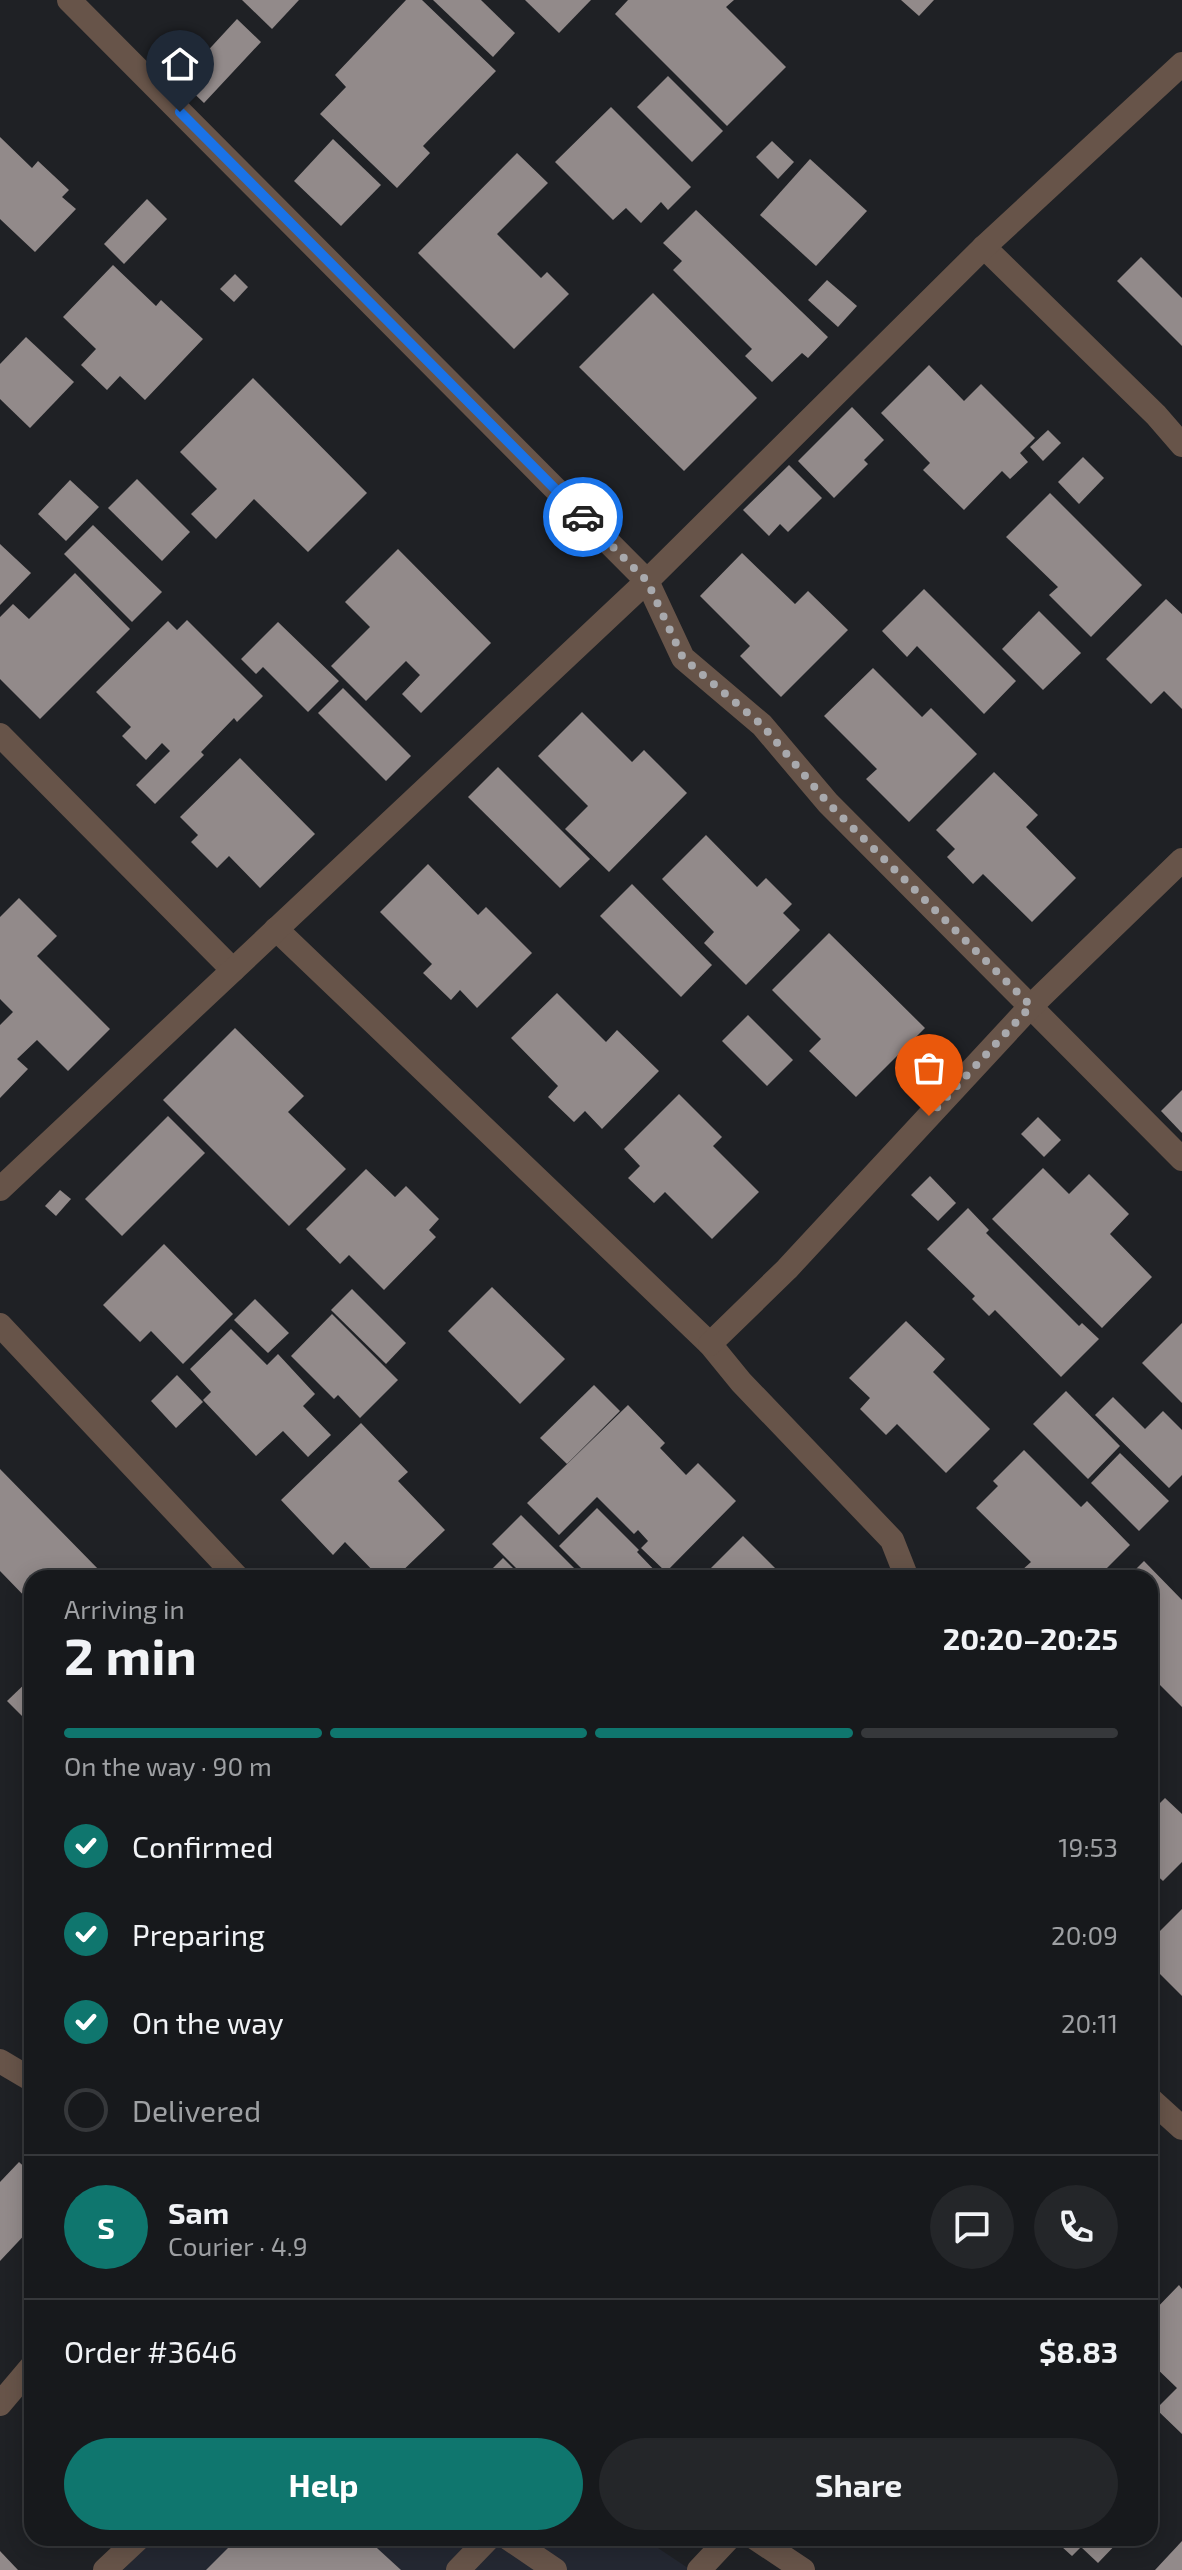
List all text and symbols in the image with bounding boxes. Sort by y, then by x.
pin [146,30,214,112]
icon: home [158,42,202,86]
courier [543,477,623,557]
icon: car [561,495,605,539]
pin [895,1034,963,1116]
icon: bag [907,1046,951,1090]
text: Arriving in [64,1593,185,1624]
text: 20:20–20:25 [943,1620,1118,1656]
text: 2 min [64,1623,197,1685]
text: On the way · 90 m [64,1750,272,1781]
icon: check [64,1824,108,1868]
text: Confirmed [132,1828,273,1864]
text: 19:53 [1058,1831,1118,1862]
icon: check [64,1912,108,1956]
text: Preparing [132,1916,265,1952]
text: 20:09 [1051,1919,1118,1950]
icon: check [64,2000,108,2044]
text: On the way [132,2004,284,2040]
text: 20:11 [1061,2007,1118,2038]
text: Delivered [132,2092,261,2128]
button: chat [930,2185,1014,2269]
button: phone [1034,2185,1118,2269]
text: Sam [168,2194,229,2230]
text: S [97,2209,115,2245]
text: Courier · 4.9 [168,2230,308,2261]
text: Order #3646 [64,2333,237,2369]
text: $8.83 [1039,2333,1118,2369]
button: Help [64,2438,583,2530]
button: Share [599,2438,1118,2530]

